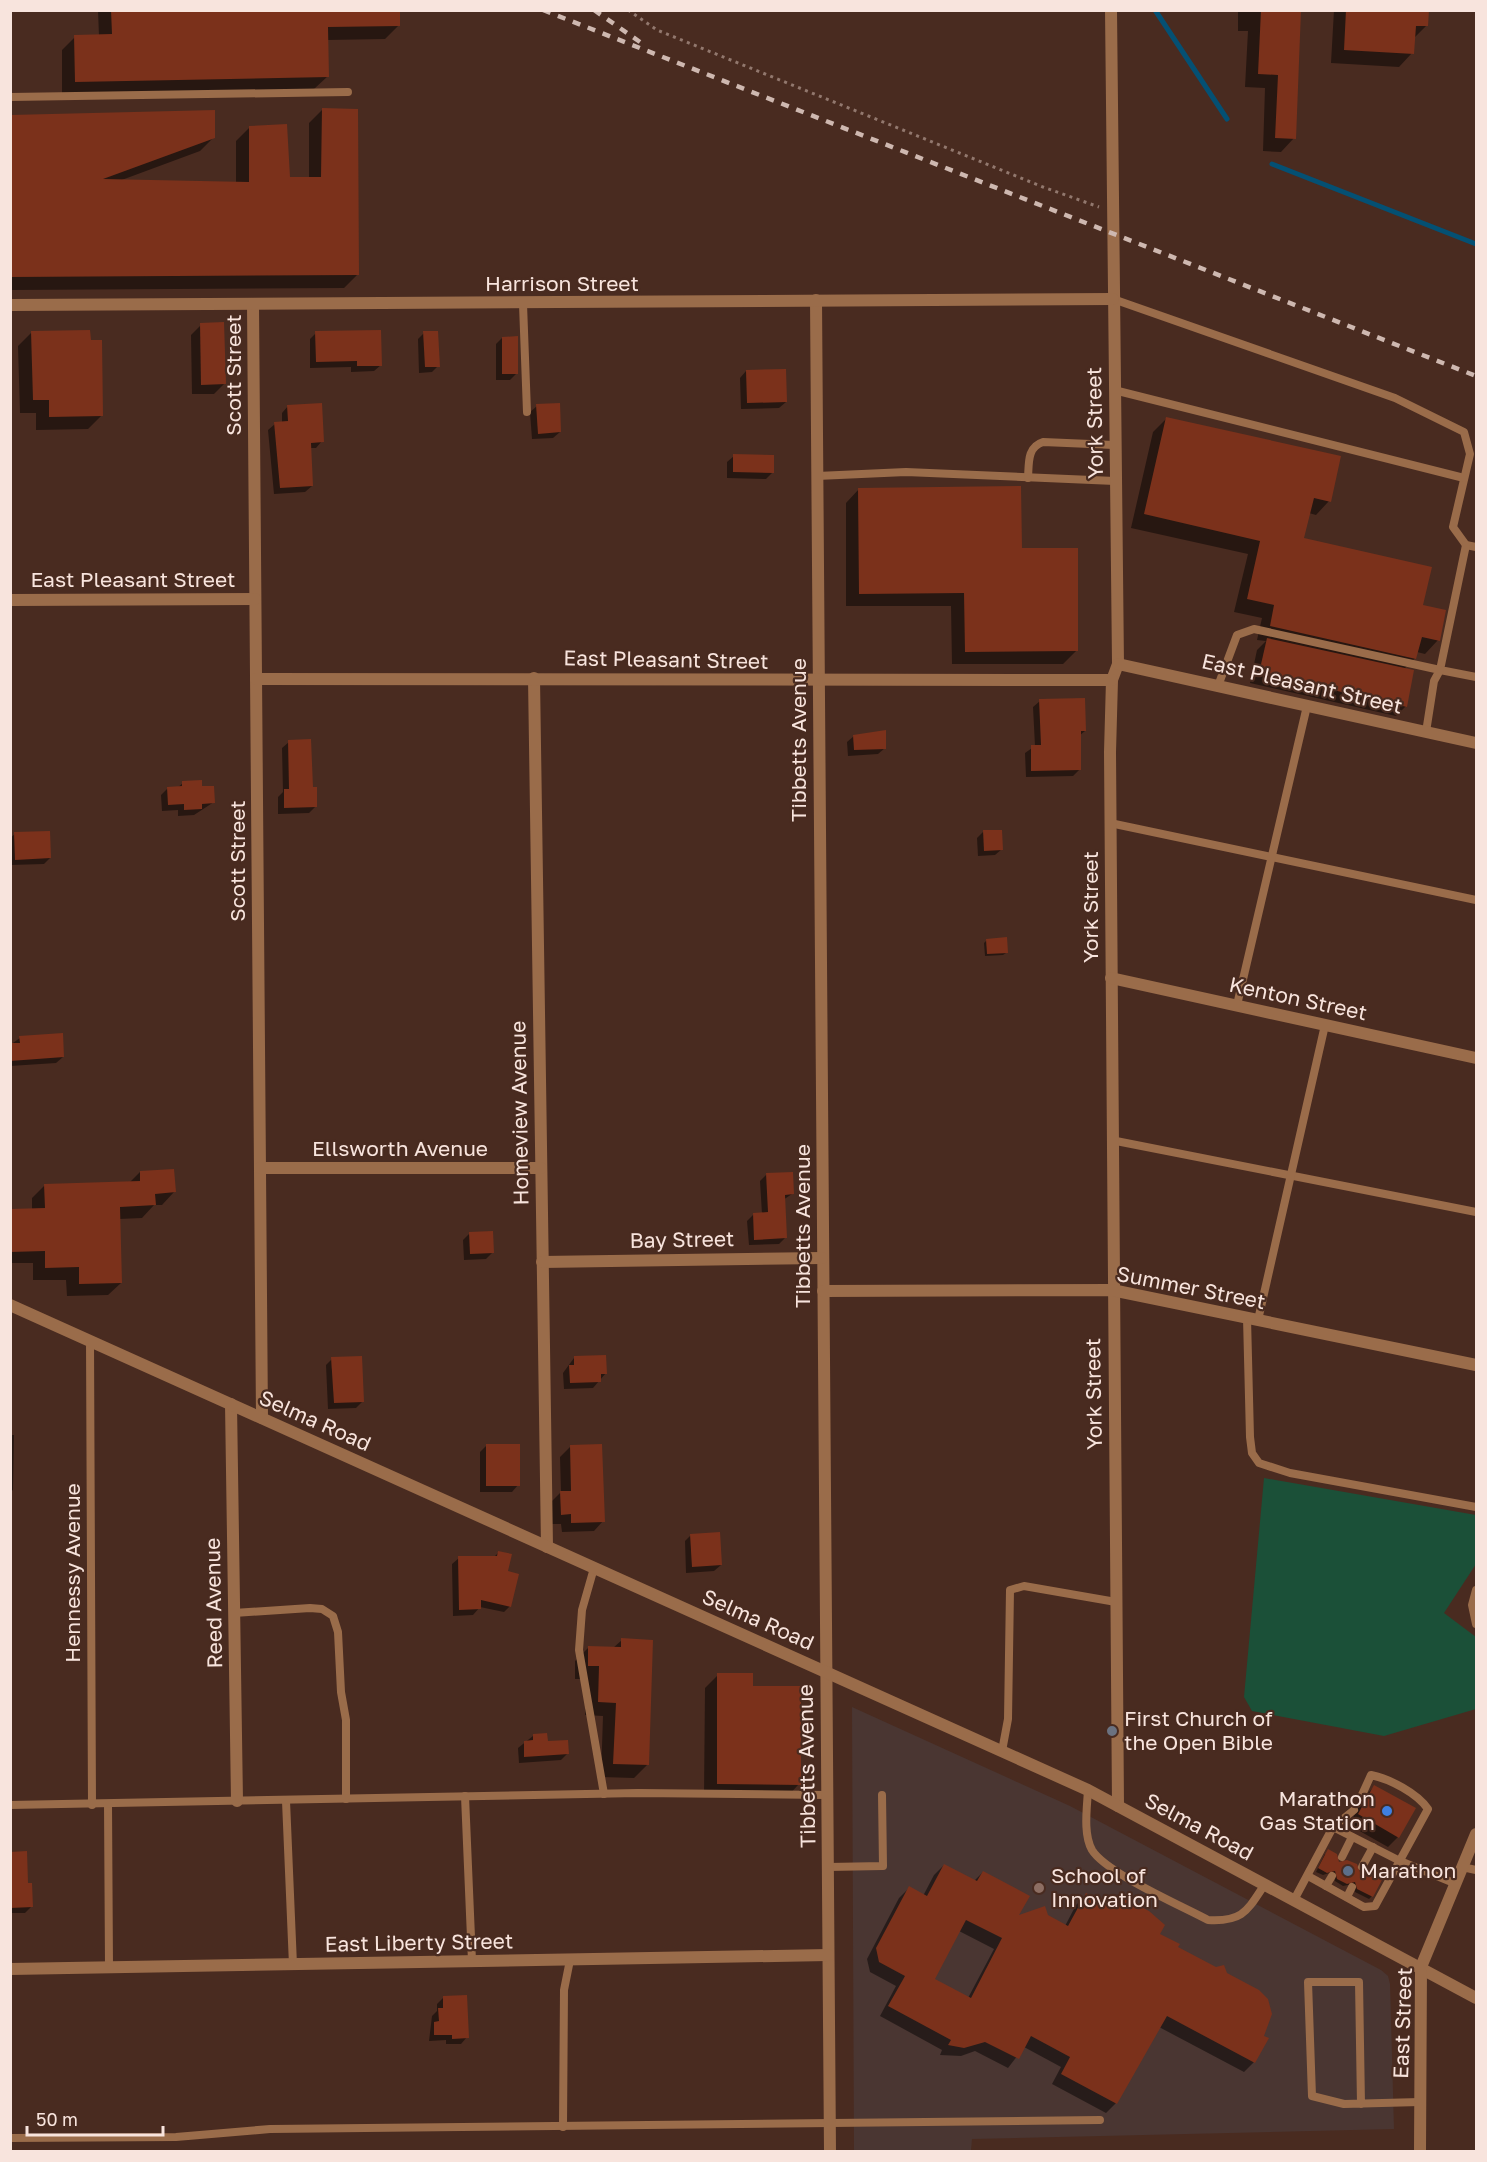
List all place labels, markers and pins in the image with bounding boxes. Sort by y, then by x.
place label: First Church of the Open Bible [1124,1705,1273,1755]
marker: First Church of the Open Bible [1105,1724,1119,1738]
place label: Marathon Gas Station [1259,1785,1375,1835]
marker: Marathon Gas Station [1380,1804,1394,1818]
place label: Marathon [1360,1857,1456,1883]
place label: School of Innovation [1051,1862,1158,1912]
marker: Marathon [1341,1864,1355,1878]
marker: School of Innovation [1032,1881,1046,1895]

